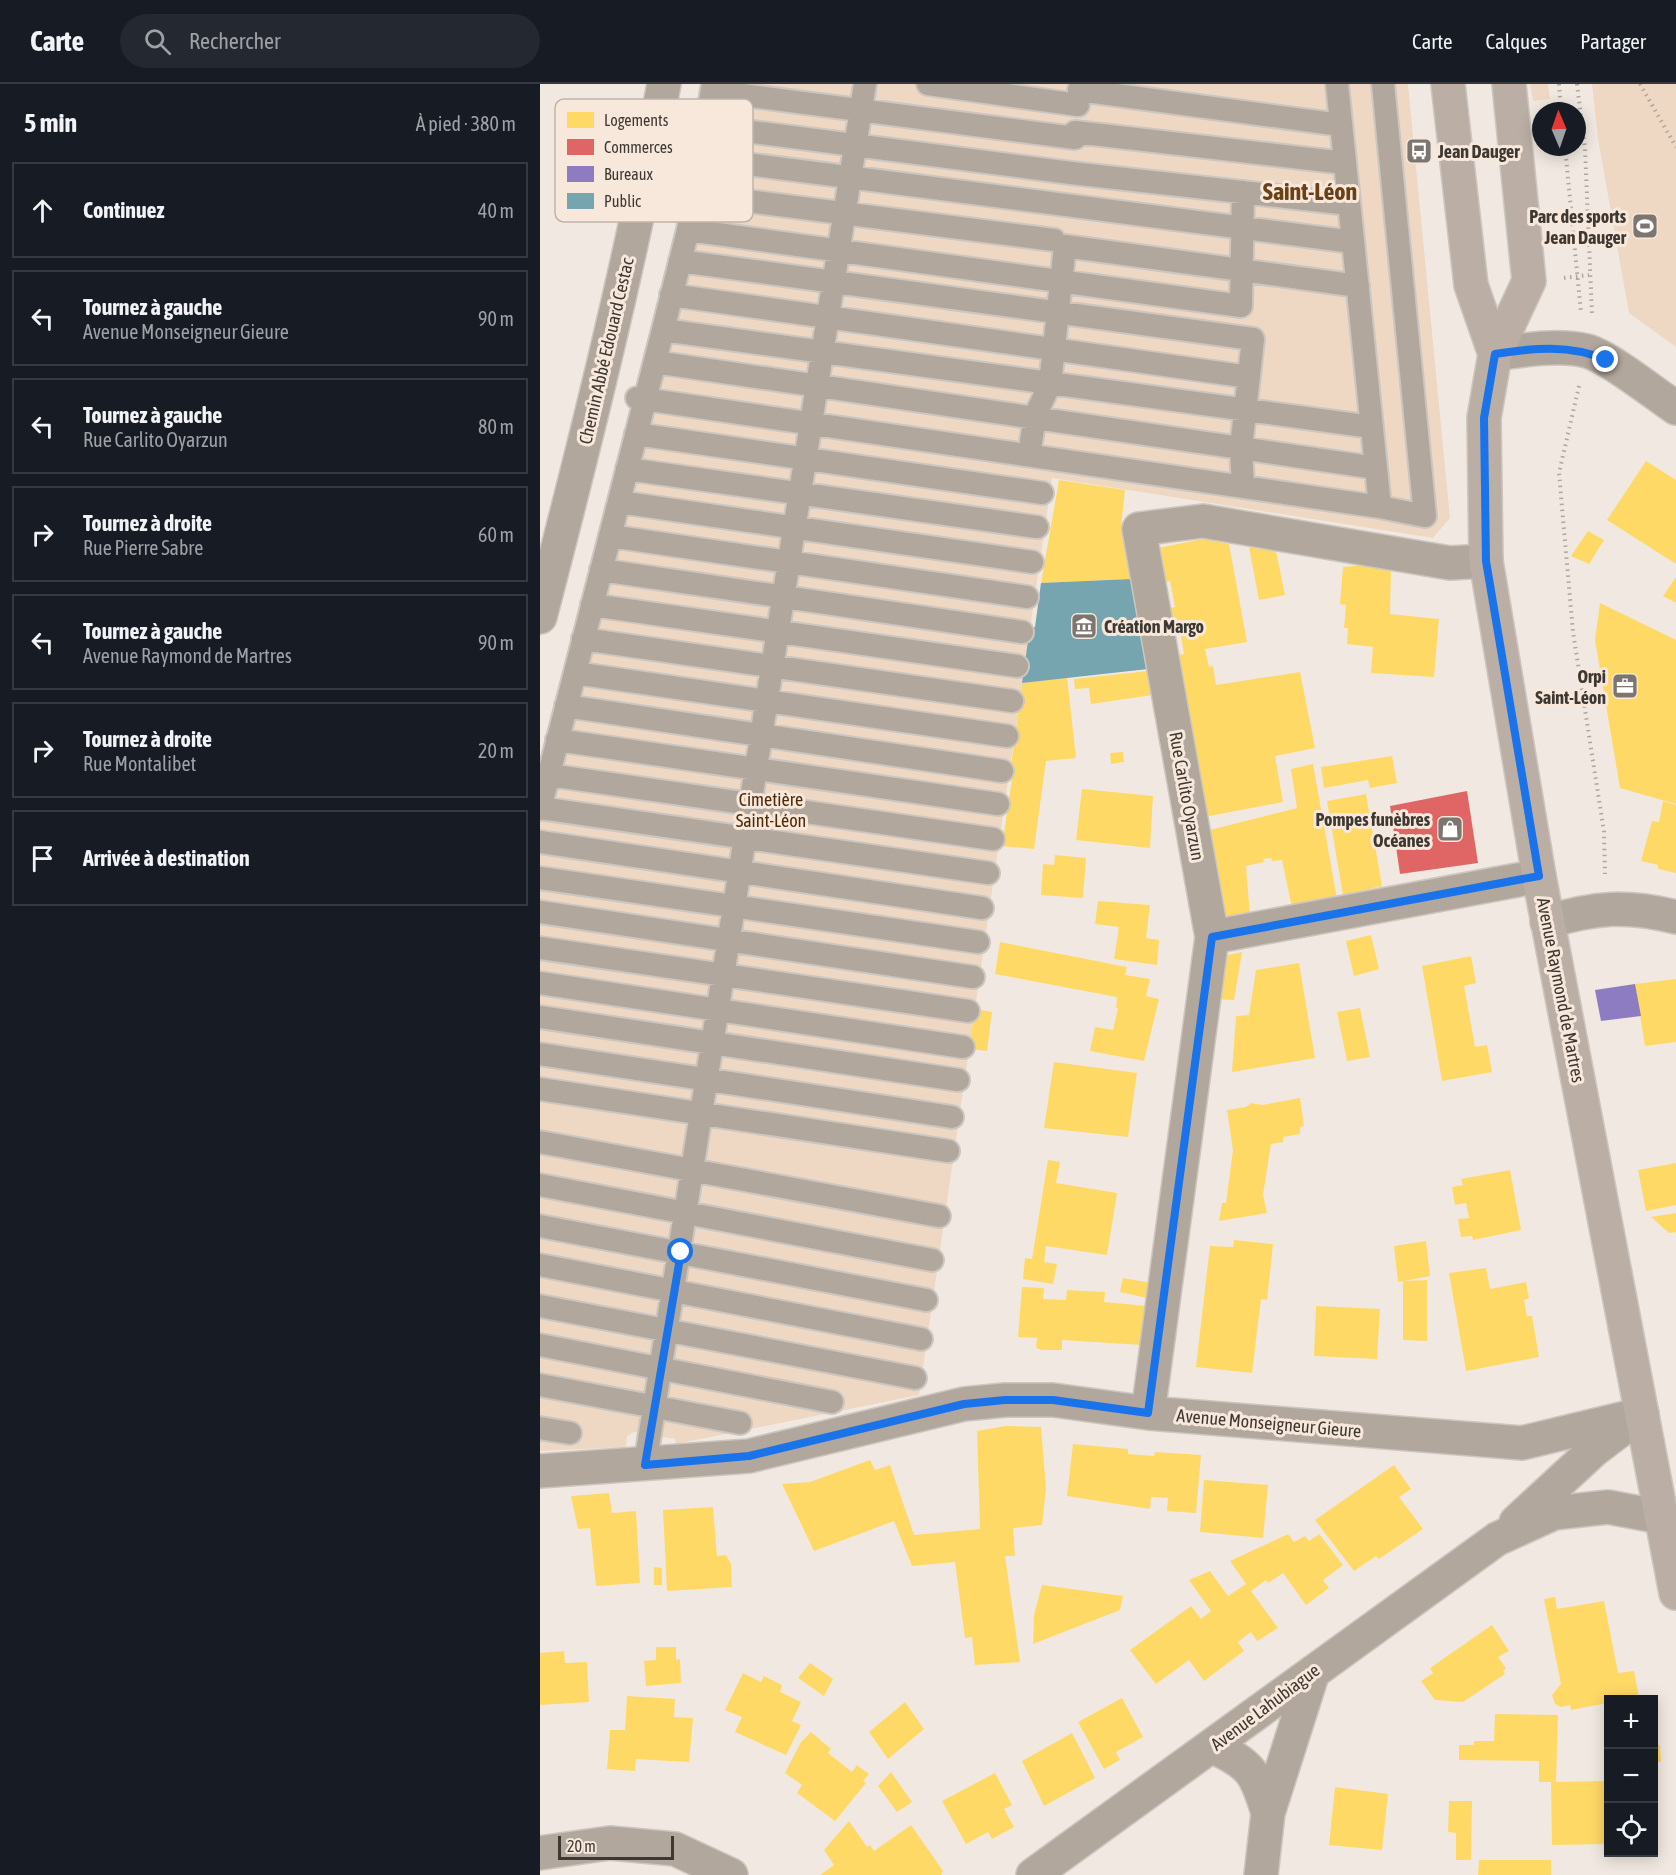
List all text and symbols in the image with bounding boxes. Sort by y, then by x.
search box [120,14,540,68]
text: Carte [30,25,84,57]
icon: search [141,25,174,58]
text: Rechercher [189,28,281,54]
text: Carte [1412,29,1453,53]
text: Calques [1486,29,1547,53]
text: Partager [1580,29,1646,53]
legend [555,99,753,222]
north arrow [1532,102,1586,156]
text: 5 min [24,108,77,138]
text: Logements [604,111,669,130]
text: À pied · 380 m [416,112,516,135]
bus stop icon: Jean Dauger [1404,136,1434,166]
text: Commerces [604,138,673,156]
place label: Jean Dauger [1437,141,1520,162]
text: Bureaux [604,165,653,183]
district label: Saint-Léon [1263,178,1357,205]
text: Public [604,192,641,210]
icon: ahead [26,194,59,227]
text: Continuez [83,197,165,223]
text: 40 m [478,199,514,222]
place label: Parc des sports Jean Dauger [1529,206,1627,248]
sports icon: Parc des sports Jean Dauger [1630,211,1660,241]
street label: Chemin Abbé Edouard Cestac [574,255,638,446]
text: Tournez à gauche [83,294,222,320]
icon: left [26,302,59,335]
text: 90 m [478,307,514,330]
text: Avenue Monseigneur Gieure [83,320,289,343]
route end [1592,346,1618,372]
text: Tournez à gauche [83,402,222,428]
icon: left [26,410,59,443]
text: 80 m [478,415,514,438]
text: Rue Carlito Oyarzun [83,428,228,451]
text: Tournez à droite [83,510,212,536]
icon: right [26,518,59,551]
text: 60 m [478,523,514,546]
text: Rue Pierre Sabre [83,536,203,559]
museum icon: Création Margo [1069,611,1099,641]
place label: Création Margo [1104,616,1204,637]
text: Tournez à gauche [83,618,222,644]
icon: left [26,626,59,659]
text: 90 m [478,631,514,654]
text: Avenue Raymond de Martres [83,644,292,667]
place label: Orpi Saint-Léon [1535,666,1606,708]
office icon: Orpi Saint-Léon [1610,671,1640,701]
text: Tournez à droite [83,726,212,752]
street label: Rue Carlito Oyarzun [1165,730,1209,862]
icon: right [26,734,59,767]
text: 20 m [478,739,514,762]
text: Rue Montalibet [83,752,196,775]
park label: Cimetière Saint-Léon [736,789,806,831]
place label: Pompes funèbres Océanes [1315,809,1431,851]
shop icon: Pompes funèbres Océanes [1435,814,1465,844]
icon: arrive [26,842,59,875]
text: Arrivée à destination [83,845,250,871]
street label: Avenue Raymond de Martres [1533,896,1589,1084]
route start [667,1238,693,1264]
street label: Avenue Monseigneur Gieure [1176,1404,1362,1442]
street label: Avenue Lahubiague [1206,1659,1324,1755]
map controls [1604,1695,1658,1857]
button: + [1604,1695,1658,1749]
button: − [1604,1749,1658,1803]
button: locate [1604,1803,1658,1857]
scale bar [558,1833,674,1860]
text: 20 m [567,1837,596,1855]

